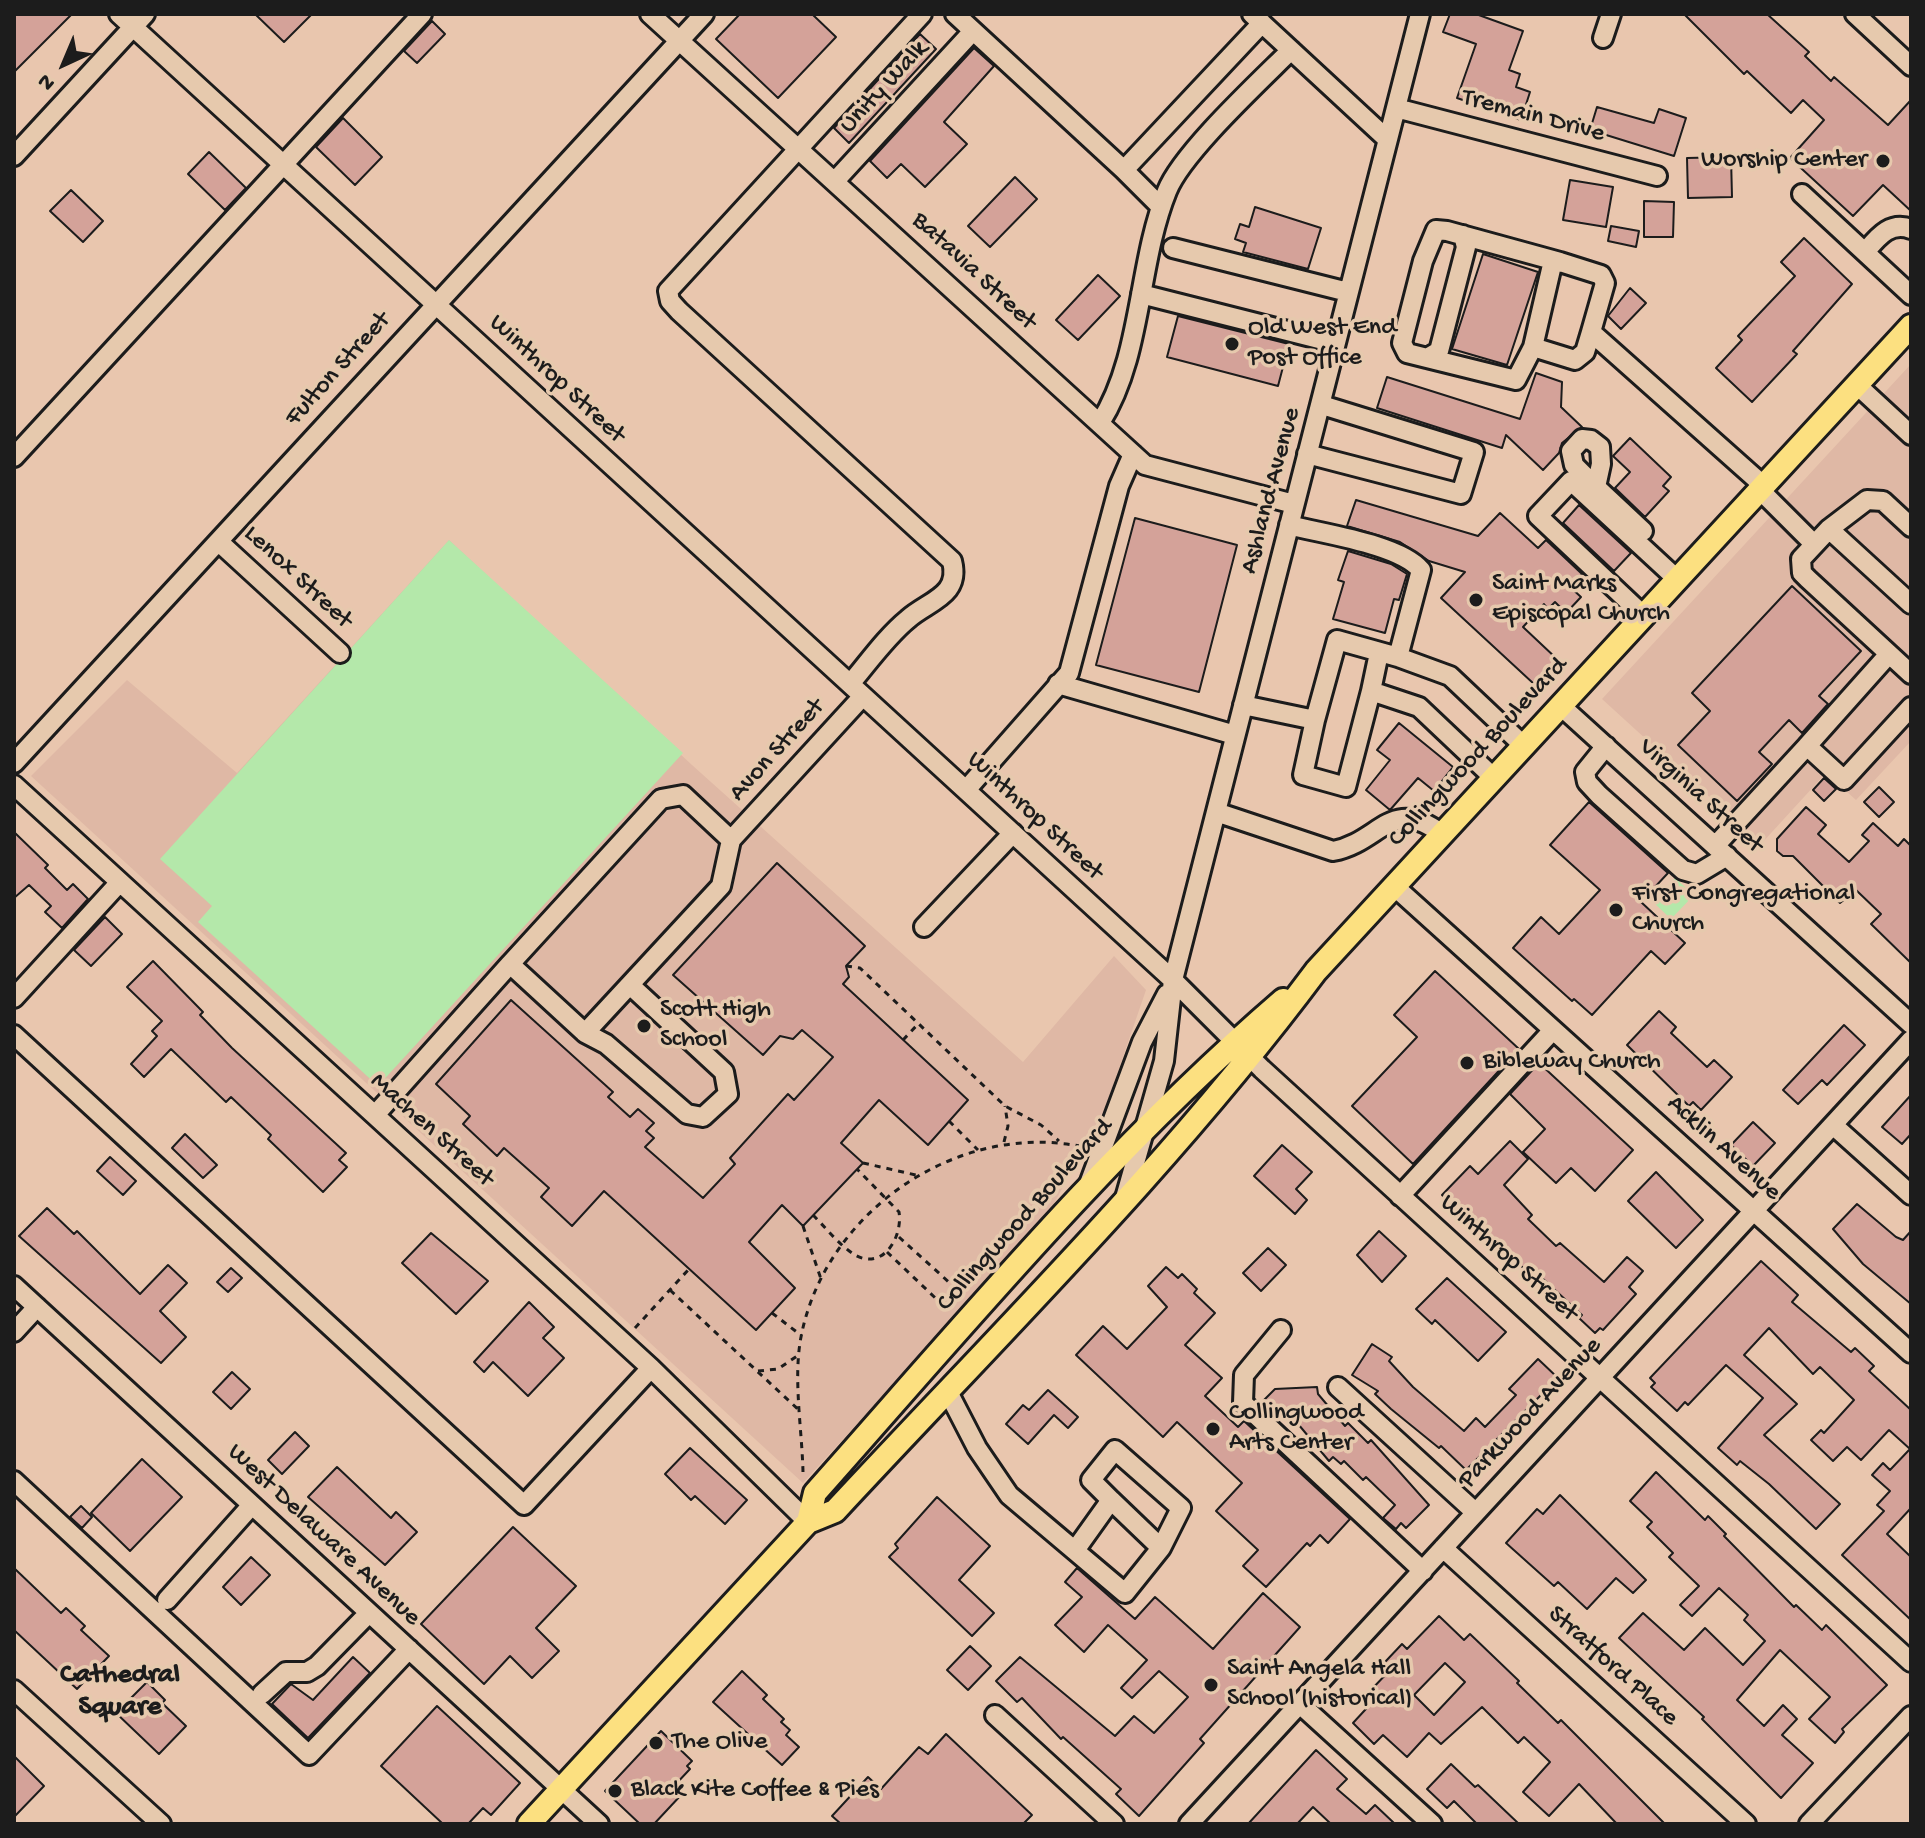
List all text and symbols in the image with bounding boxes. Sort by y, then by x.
north arrow [24,24,104,104]
street label: Unity Walk [834,35,936,141]
text: N [33,67,62,96]
street label: Tremain Drive [1458,83,1608,151]
place label: Worship Center [1701,145,1867,177]
marker: Worship Center [1874,152,1892,170]
street label: Batavia Street [904,206,1042,338]
street label: Fulton Street [280,306,398,434]
street label: Winthrop Street [481,309,631,451]
place label: Old West End Post Office [1248,313,1396,374]
marker: Old West End Post Office [1223,335,1241,353]
street label: Ashland Avenue [1235,404,1309,578]
street label: Lenox Street [236,520,358,636]
place label: Saint Marks Episcopal Church [1492,569,1670,630]
marker: Saint Marks Episcopal Church [1467,591,1485,609]
street label: Collingwood Boulevard [1383,651,1575,855]
street label: Avon Street [724,693,832,809]
street label: Virginia Street [1631,733,1769,861]
street label: Winthrop Street [959,746,1109,888]
place label: First Congregational Church [1632,879,1855,940]
marker: First Congregational Church [1607,901,1625,919]
place label: Scott High School [660,995,771,1056]
marker: Scott High School [635,1017,653,1035]
place label: Bibleway Church [1483,1047,1661,1079]
marker: Bibleway Church [1458,1054,1476,1072]
street label: Machen Street [362,1067,500,1195]
street label: Acklin Avenue [1659,1089,1787,1209]
street label: Collingwood Boulevard [931,1113,1121,1319]
street label: Winthrop Street [1432,1189,1584,1329]
street label: Parkwood Avenue [1453,1332,1609,1496]
place label: Collingwood Arts Center [1229,1398,1363,1460]
marker: Collingwood Arts Center [1204,1420,1222,1438]
street label: West Delaware Avenue [219,1438,427,1634]
street label: Stratford Place [1540,1600,1684,1734]
place label: Saint Angela Hall School (historical) [1227,1654,1413,1716]
district label: Cathedral Square [60,1660,180,1726]
marker: Saint Angela Hall School (historical) [1202,1676,1220,1694]
place label: The Olive [672,1727,767,1759]
marker: The Olive [647,1734,665,1752]
place label: Black Kite Coffee & Pies [631,1775,879,1807]
marker: Black Kite Coffee & Pies [606,1782,624,1800]

